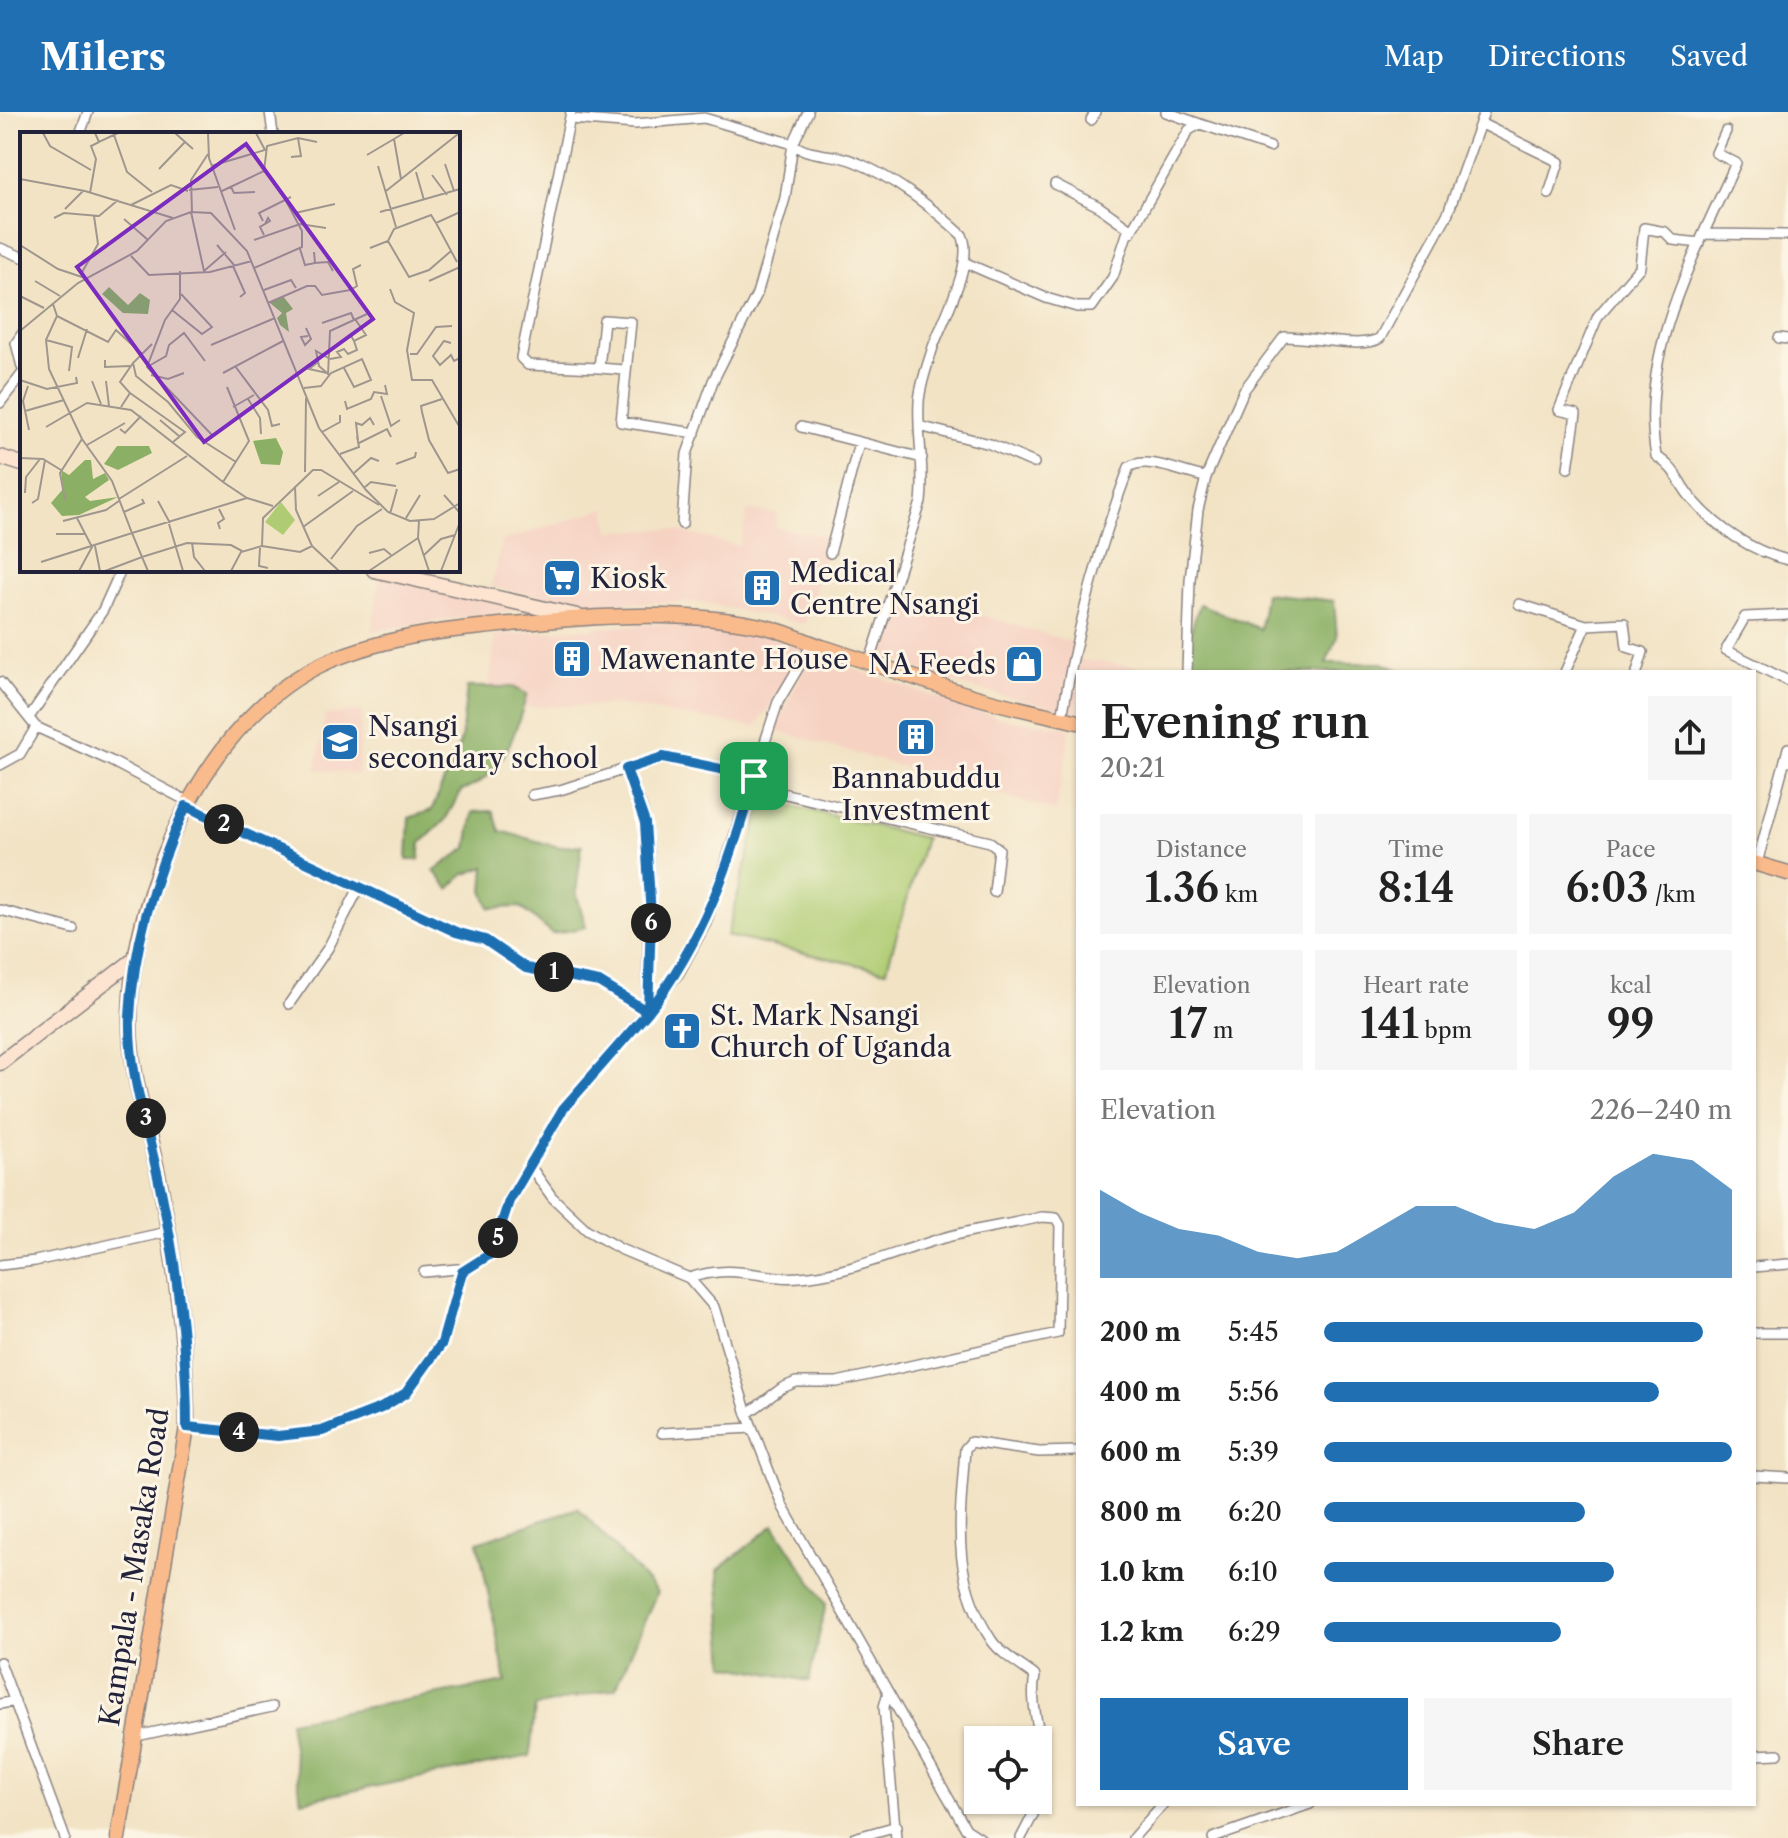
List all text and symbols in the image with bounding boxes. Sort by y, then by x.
text: Milers [40,33,166,80]
text: Map [1384,39,1444,73]
text: Directions [1488,39,1626,73]
text: Saved [1670,39,1748,73]
inset map [20,132,460,572]
place label: Medical Centre Nsangi [790,555,980,621]
supermarket icon: Kiosk [541,557,583,599]
place label: Kiosk [590,561,668,595]
building icon: Medical Centre Nsangi [741,567,783,609]
building icon: Mawenante House [551,638,593,680]
place label: Mawenante House [600,642,849,676]
shop icon: NA Feeds [1003,643,1045,685]
place label: NA Feeds [868,647,996,681]
text: Evening run [1100,695,1370,749]
button: share [1648,696,1732,780]
place label: Nsangi secondary school [368,709,598,775]
building icon: Bannabuddu Investment [895,716,937,758]
school or university icon: Nsangi secondary school [319,721,361,763]
pin [720,742,788,810]
text: 20:21 [1100,752,1165,784]
icon: arrive [732,754,776,798]
place label: Bannabuddu Investment [831,761,1001,827]
pin: 2 [204,804,244,844]
text: 2 [218,810,231,837]
text: Distance [1156,836,1247,863]
text: Time [1388,836,1444,863]
text: Pace [1606,836,1656,863]
text: 1.36 [1144,863,1219,912]
text: 8:14 [1377,863,1455,912]
text: 6:03 [1566,863,1649,912]
text: km [1219,881,1258,908]
text: /km [1649,881,1696,908]
pin: 6 [631,903,671,943]
text: 6 [644,909,658,936]
pin: 1 [534,952,574,992]
text: 1 [549,958,559,985]
text: Elevation [1152,972,1250,999]
text: Heart rate [1363,972,1469,999]
text: kcal [1610,972,1651,999]
place label: St. Mark Nsangi Church of Uganda [710,998,952,1064]
text: 17 [1169,999,1207,1048]
text: 141 [1360,999,1419,1048]
text: 99 [1607,999,1654,1048]
church icon: St. Mark Nsangi Church of Uganda [661,1010,703,1052]
text: m [1207,1017,1234,1044]
text: bpm [1419,1017,1472,1044]
text: Elevation [1100,1094,1216,1126]
text: 226–240 m [1590,1094,1732,1126]
pin: 3 [126,1098,166,1138]
text: 3 [140,1104,152,1131]
pin: 5 [478,1218,518,1258]
text: 5 [492,1224,504,1251]
text: 200 m [1100,1316,1181,1348]
text: 5:45 [1228,1316,1279,1348]
text: 400 m [1100,1376,1181,1408]
text: 5:56 [1228,1376,1279,1408]
street label: Kampala - Masaka Road [92,1405,176,1729]
pin: 4 [219,1412,259,1452]
text: 4 [232,1418,246,1445]
text: 600 m [1100,1436,1181,1468]
text: 5:39 [1228,1436,1279,1468]
text: 800 m [1100,1496,1182,1528]
text: 6:20 [1228,1496,1282,1528]
text: 1.0 km [1100,1556,1185,1588]
text: 6:10 [1228,1556,1278,1588]
text: 1.2 km [1100,1616,1184,1648]
text: 6:29 [1228,1616,1281,1648]
button: Save [1100,1698,1408,1790]
button: Share [1424,1698,1732,1790]
map controls [964,1726,1052,1814]
button: locate [964,1726,1052,1814]

